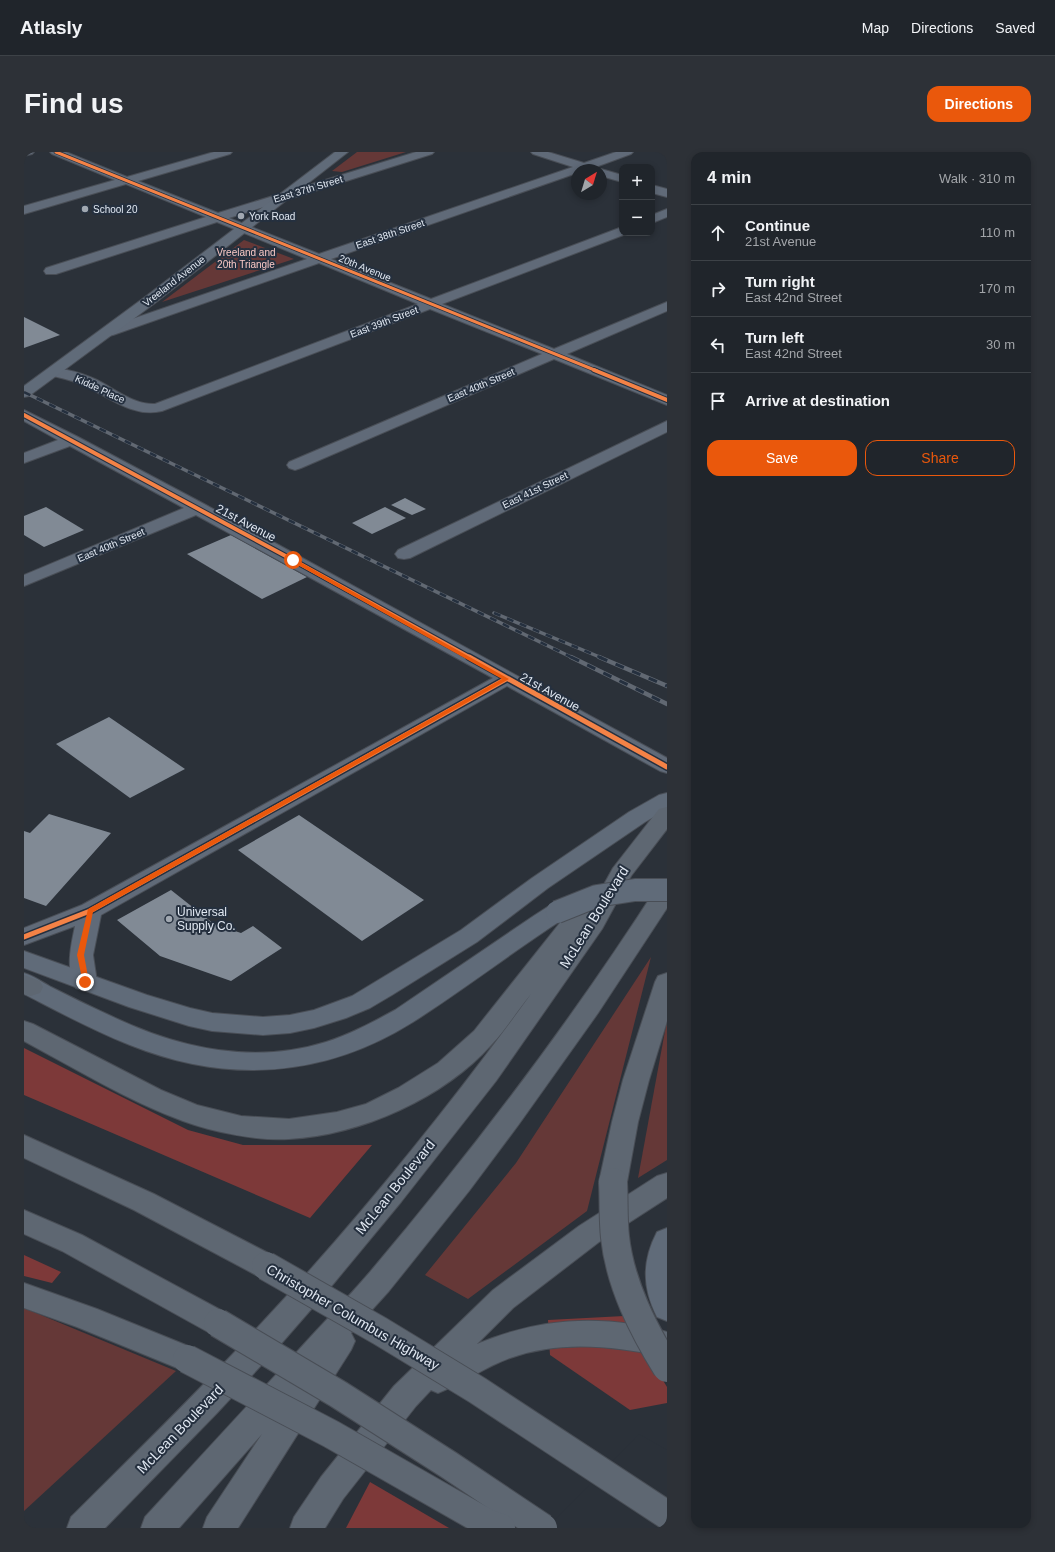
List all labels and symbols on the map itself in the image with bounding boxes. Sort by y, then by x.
north arrow [571,164,607,200]
street label: East 37th Street [272,173,344,205]
marker: School 20 [80,204,90,214]
place label: School 20 [93,204,138,215]
marker: York Road [236,211,246,221]
place label: York Road [249,211,295,222]
street label: East 38th Street [354,217,426,251]
park label: Vreeland and 20th Triangle [216,247,276,270]
street label: Vreeland Avenue [141,253,208,309]
street label: 20th Avenue [337,253,393,284]
street label: East 39th Street [349,304,420,340]
street label: East 40th Street [446,366,516,404]
street label: Kidde Place [73,373,127,405]
street label: East 41st Street [501,469,570,511]
street label: 21st Avenue [214,501,279,545]
street label: East 40th Street [76,526,146,564]
route start [284,551,302,569]
street label: 21st Avenue [518,670,582,714]
street label: McLean Boulevard [556,863,632,971]
place label: Universal Supply Co. [177,905,236,933]
marker: Universal Supply Co. [164,914,174,924]
route end [76,973,94,991]
street label: McLean Boulevard [352,1137,438,1237]
street label: Christopher Columbus Highway [264,1261,442,1373]
street label: McLean Boulevard [134,1381,226,1477]

